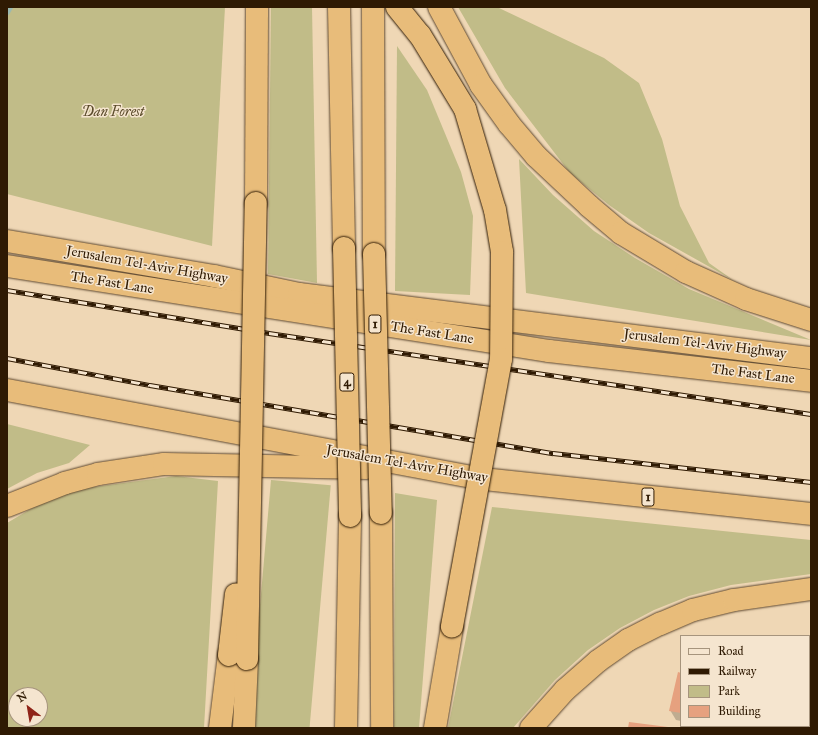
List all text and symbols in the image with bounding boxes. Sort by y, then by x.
park label: Dan Forest [82,104,144,120]
street label: Jerusalem Tel-Aviv Highway [65,242,229,288]
street label: The Fast Lane [69,268,155,298]
road number: 1 [368,313,382,335]
street label: The Fast Lane [389,318,475,348]
street label: Jerusalem Tel-Aviv Highway [623,326,787,362]
street label: The Fast Lane [710,361,796,387]
road number: 4 [339,371,355,393]
street label: Jerusalem Tel-Aviv Highway [325,441,489,487]
road number: 1 [641,486,655,508]
legend [680,635,810,727]
text: Road [718,644,744,658]
text: Railway [718,664,756,678]
text: Park [718,684,740,698]
north arrow [8,687,48,727]
text: N [15,689,29,705]
text: Building [718,704,760,718]

